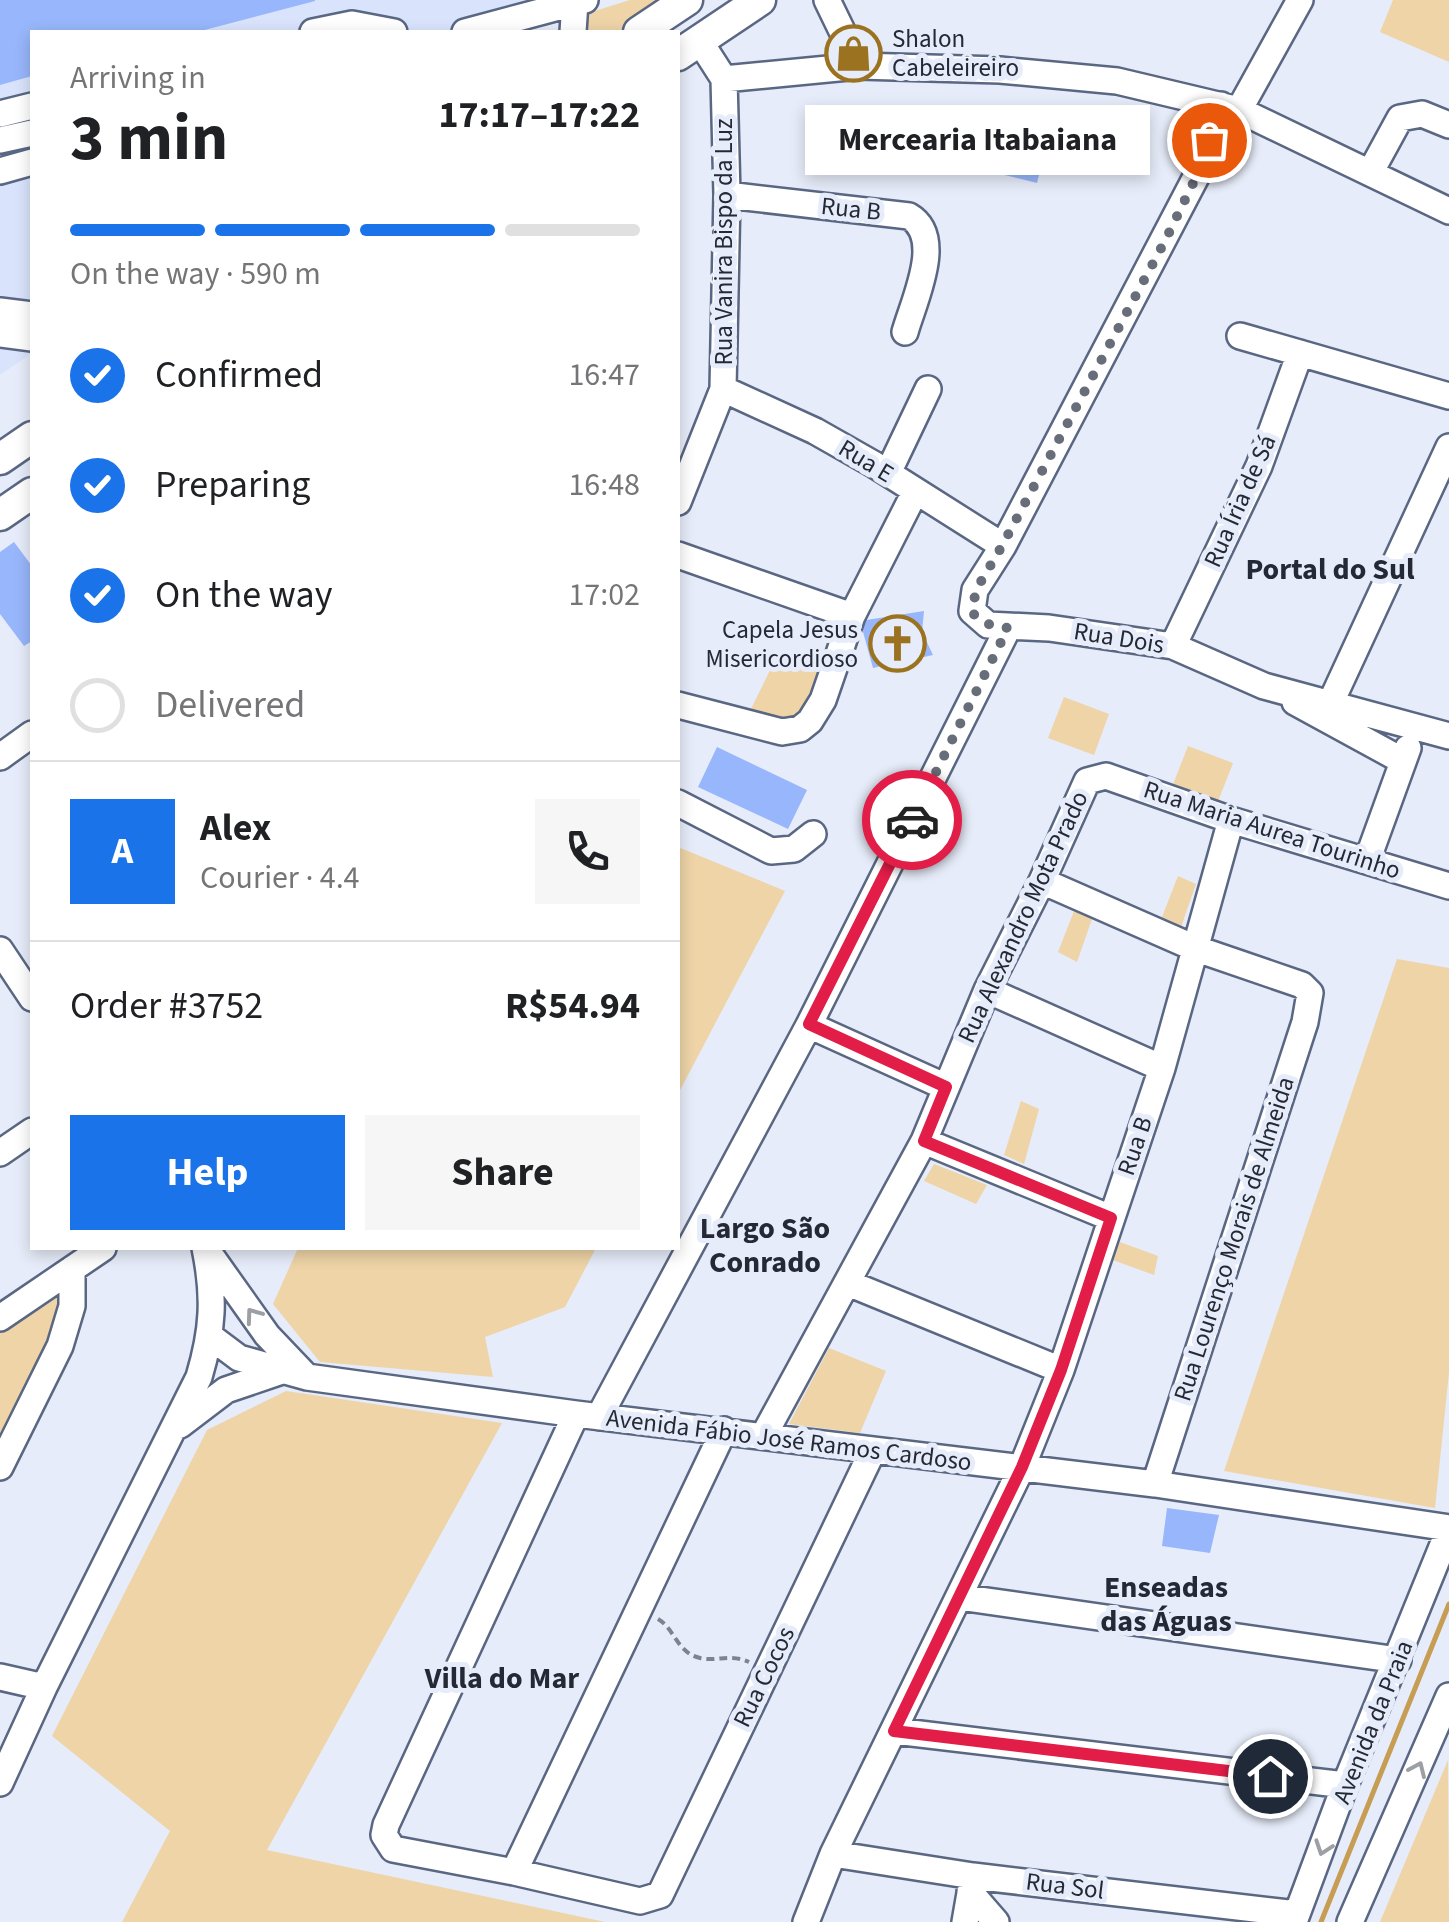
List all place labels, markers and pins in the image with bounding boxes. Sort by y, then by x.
place label: Shalon Cabeleireiro [892,21,1019,86]
shop icon: Shalon Cabeleireiro [823,23,883,83]
pin [1167,98,1252,183]
callout: Mercearia Itabaiana [804,105,1149,175]
place label: Capela Jesus Misericordioso [706,612,858,677]
church icon: Capela Jesus Misericordioso [867,614,927,674]
pin [1228,1734,1313,1819]

